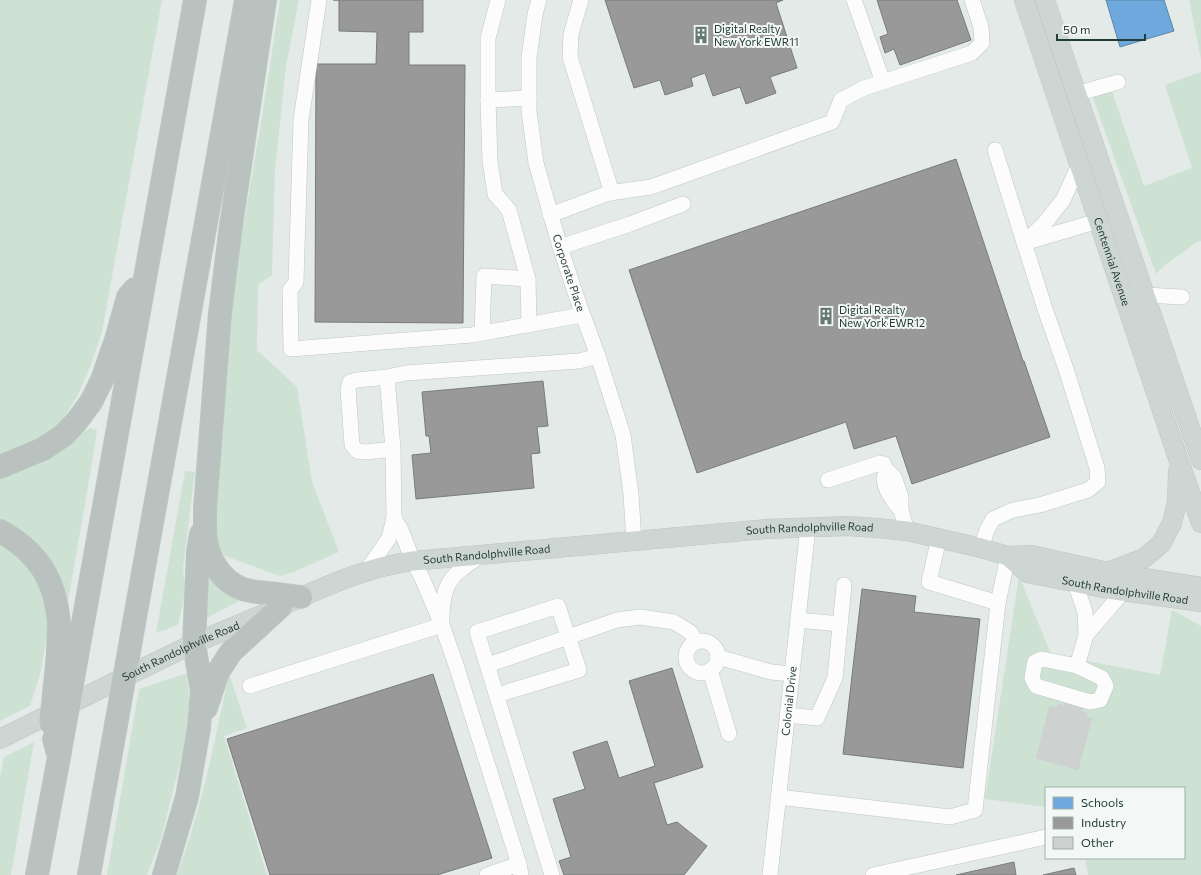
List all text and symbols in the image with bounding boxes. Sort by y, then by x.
scale bar [1057,16,1145,42]
place label: Digital Realty New York EWR11 [714,22,799,48]
text: 50 m [1063,22,1091,36]
building icon: Digital Realty New York EWR11 [691,25,711,45]
street label: Centennial Avenue [1091,215,1133,308]
street label: Corporate Place [551,232,588,313]
place label: Digital Realty New York EWR12 [839,303,925,329]
building icon: Digital Realty New York EWR12 [816,306,836,326]
street label: South Randolphville Road [745,519,874,537]
street label: South Randolphville Road [423,542,551,566]
street label: South Randolphville Road [1061,573,1189,606]
street label: South Randolphville Road [120,618,241,683]
street label: Colonial Drive [778,665,799,736]
legend [1045,787,1185,859]
text: Schools [1081,795,1124,809]
text: Industry [1081,815,1126,829]
text: Other [1081,835,1114,849]

